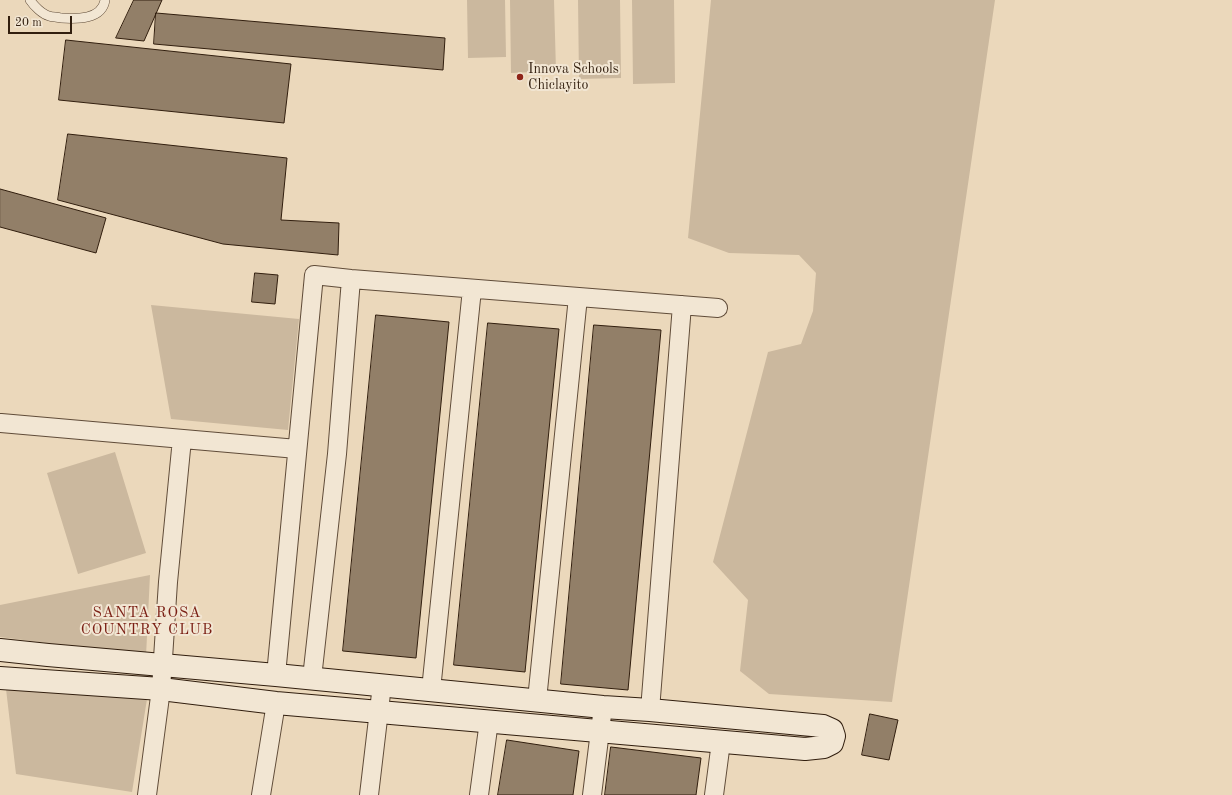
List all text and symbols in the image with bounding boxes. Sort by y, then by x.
scale bar [10,8,74,34]
text: 20 m [15,17,42,29]
place label: Innova Schools Chiclayito [528,61,619,94]
marker: Innova Schools Chiclayito [515,72,525,82]
district label: SANTA ROSA COUNTRY CLUB [81,604,213,639]

